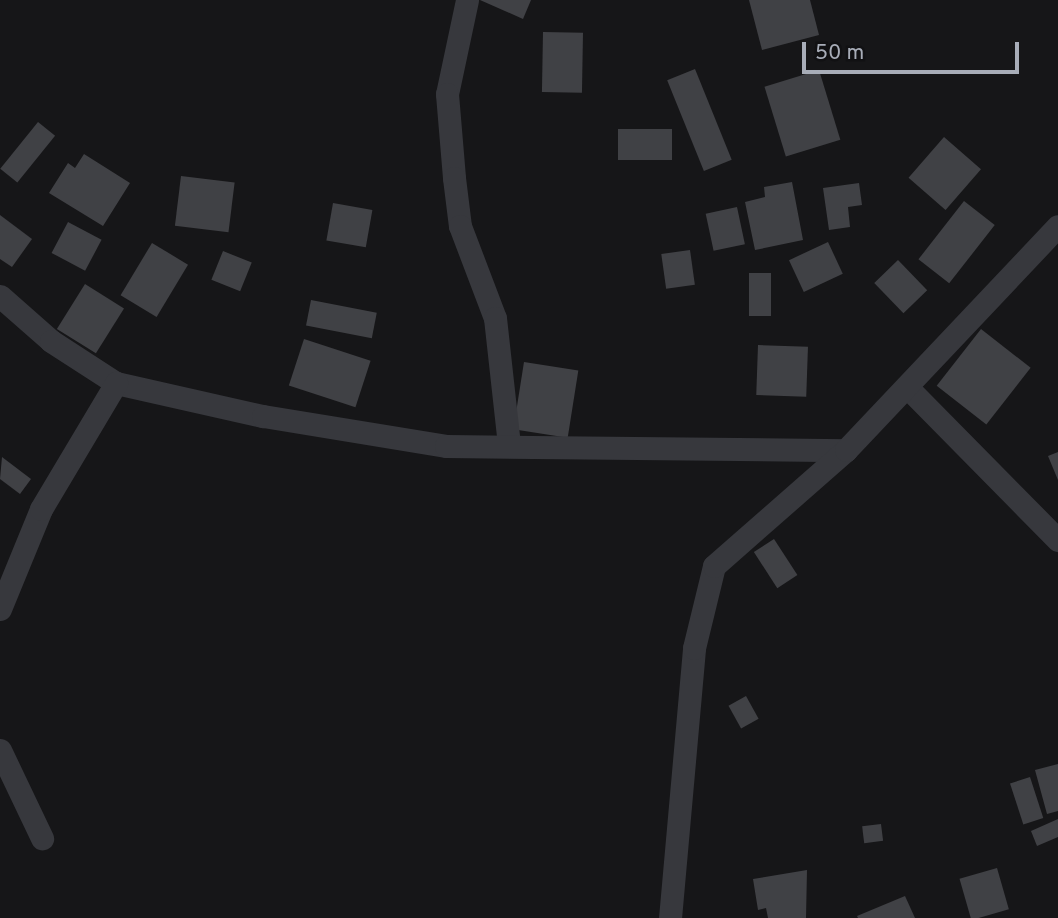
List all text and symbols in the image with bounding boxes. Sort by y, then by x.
scale bar [806,28,1023,72]
text: 50 m [815,40,864,67]

